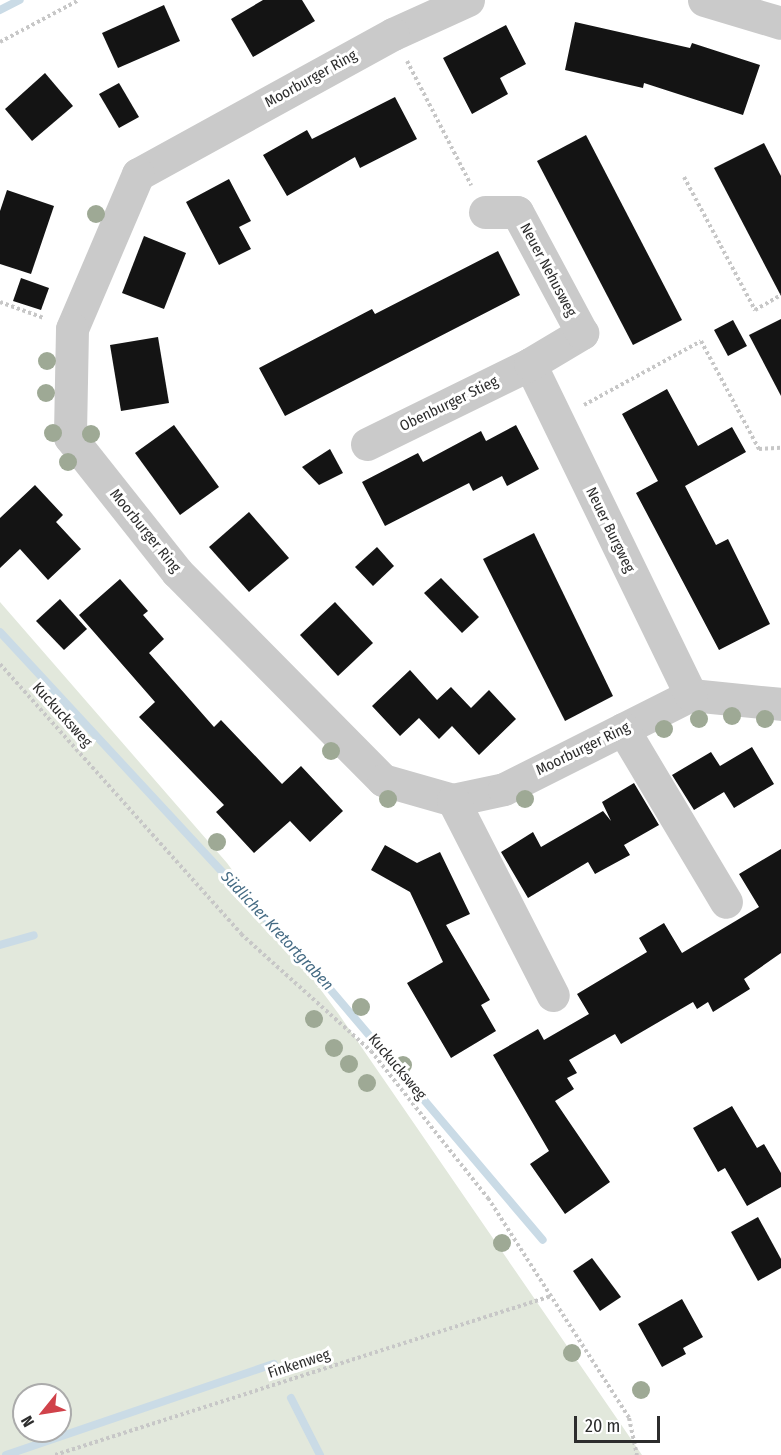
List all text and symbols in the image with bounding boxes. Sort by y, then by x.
street label: Moorburger Ring [262,46,360,112]
street label: Neuer Nehusweg [516,220,580,320]
street label: Obenburger Stieg [397,372,501,436]
street label: Neuer Burgweg [582,484,638,576]
street label: Moorburger Ring [106,486,184,576]
street label: Kuckucksweg [28,679,96,751]
street label: Moorburger Ring [533,718,633,780]
water label: Südlicher Kretortgraben [217,867,337,995]
street label: Kuckucksweg [364,1030,430,1104]
street label: Finkenweg [266,1346,332,1382]
north arrow [12,1383,72,1443]
scale bar [577,1404,662,1442]
text: N [17,1412,38,1430]
text: 20 m [585,1415,620,1437]

